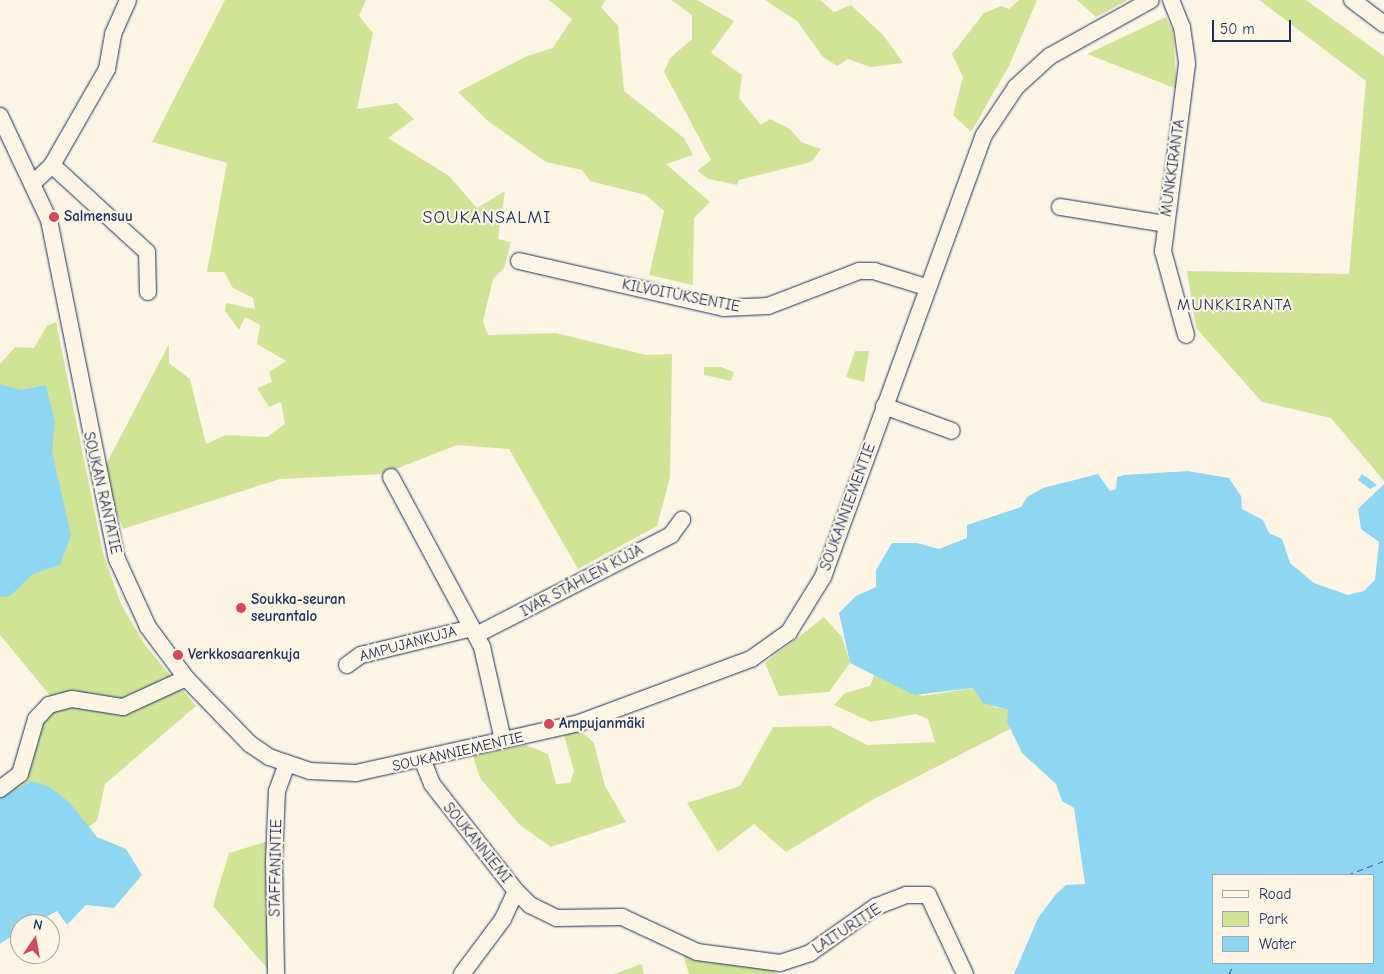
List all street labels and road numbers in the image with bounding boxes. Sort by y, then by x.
street label: MUNKKIRANTA [1157,118,1189,218]
street label: KILVOITUKSENTIE [620,276,742,316]
street label: SOUKAN RANTATIE [79,430,125,556]
street label: SOUKANNIEMENTIE [817,441,879,573]
street label: IVAR STÅHLEN KUJA [518,541,646,621]
street label: AMPUJANKUJA [357,622,459,666]
street label: SOUKANNIEMENTIE [391,728,525,776]
street label: SOUKANNIEMI [439,799,515,887]
street label: STAFFANINTIE [266,819,286,917]
street label: LAITURITIE [809,900,885,958]

